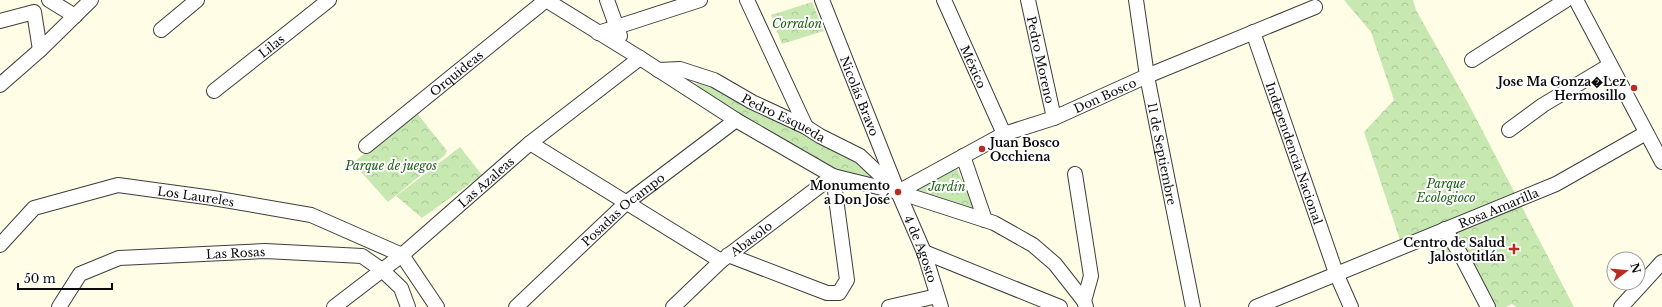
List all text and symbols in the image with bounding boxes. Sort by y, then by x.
street label: Pedro Moreno [1024,14,1058,105]
park label: Corralon [772,16,823,31]
street label: Lilas [255,31,287,61]
street label: México [958,43,990,90]
street label: Orquideas [426,47,486,99]
street label: Nicolás Bravo [837,54,883,138]
street label: Don Bosco [1071,74,1138,116]
place label: Jose Ma Gonza�Lez Hermosillo [1495,74,1626,103]
street label: Independencia Nacional [1263,80,1326,226]
marker: Jose Ma Gonza�Lez Hermosillo [1629,83,1639,93]
street label: Pedro Esqueda [739,90,828,145]
street label: 11 de Septiembre [1145,101,1180,206]
place label: Juan Bosco Occhiena [987,135,1060,164]
marker: Juan Bosco Occhiena [977,144,987,154]
street label: Las Azaleas [455,153,517,210]
park label: Parque de juegos [344,158,437,173]
street label: Posadas Ocampo [578,169,667,249]
park label: Parque Ecologioco [1415,176,1476,205]
place label: Monumento a Don José [810,178,890,207]
park label: Jardín [928,179,966,194]
street label: Los Laureles [156,183,236,209]
street label: Rosa Amarilla [1456,184,1541,231]
marker: Monumento a Don José [893,187,903,197]
street label: 4 de Agosto [902,213,940,284]
street label: Abasolo [726,217,775,260]
place label: Centro de Salud Jalostotitlán [1403,235,1506,264]
marker: Centro de Salud Jalostotitlán [1508,243,1520,255]
street label: Las Rosas [206,244,265,261]
north arrow [1606,251,1646,291]
text: N [1627,261,1644,276]
scale bar [18,265,112,291]
text: 50 m [24,271,56,286]

